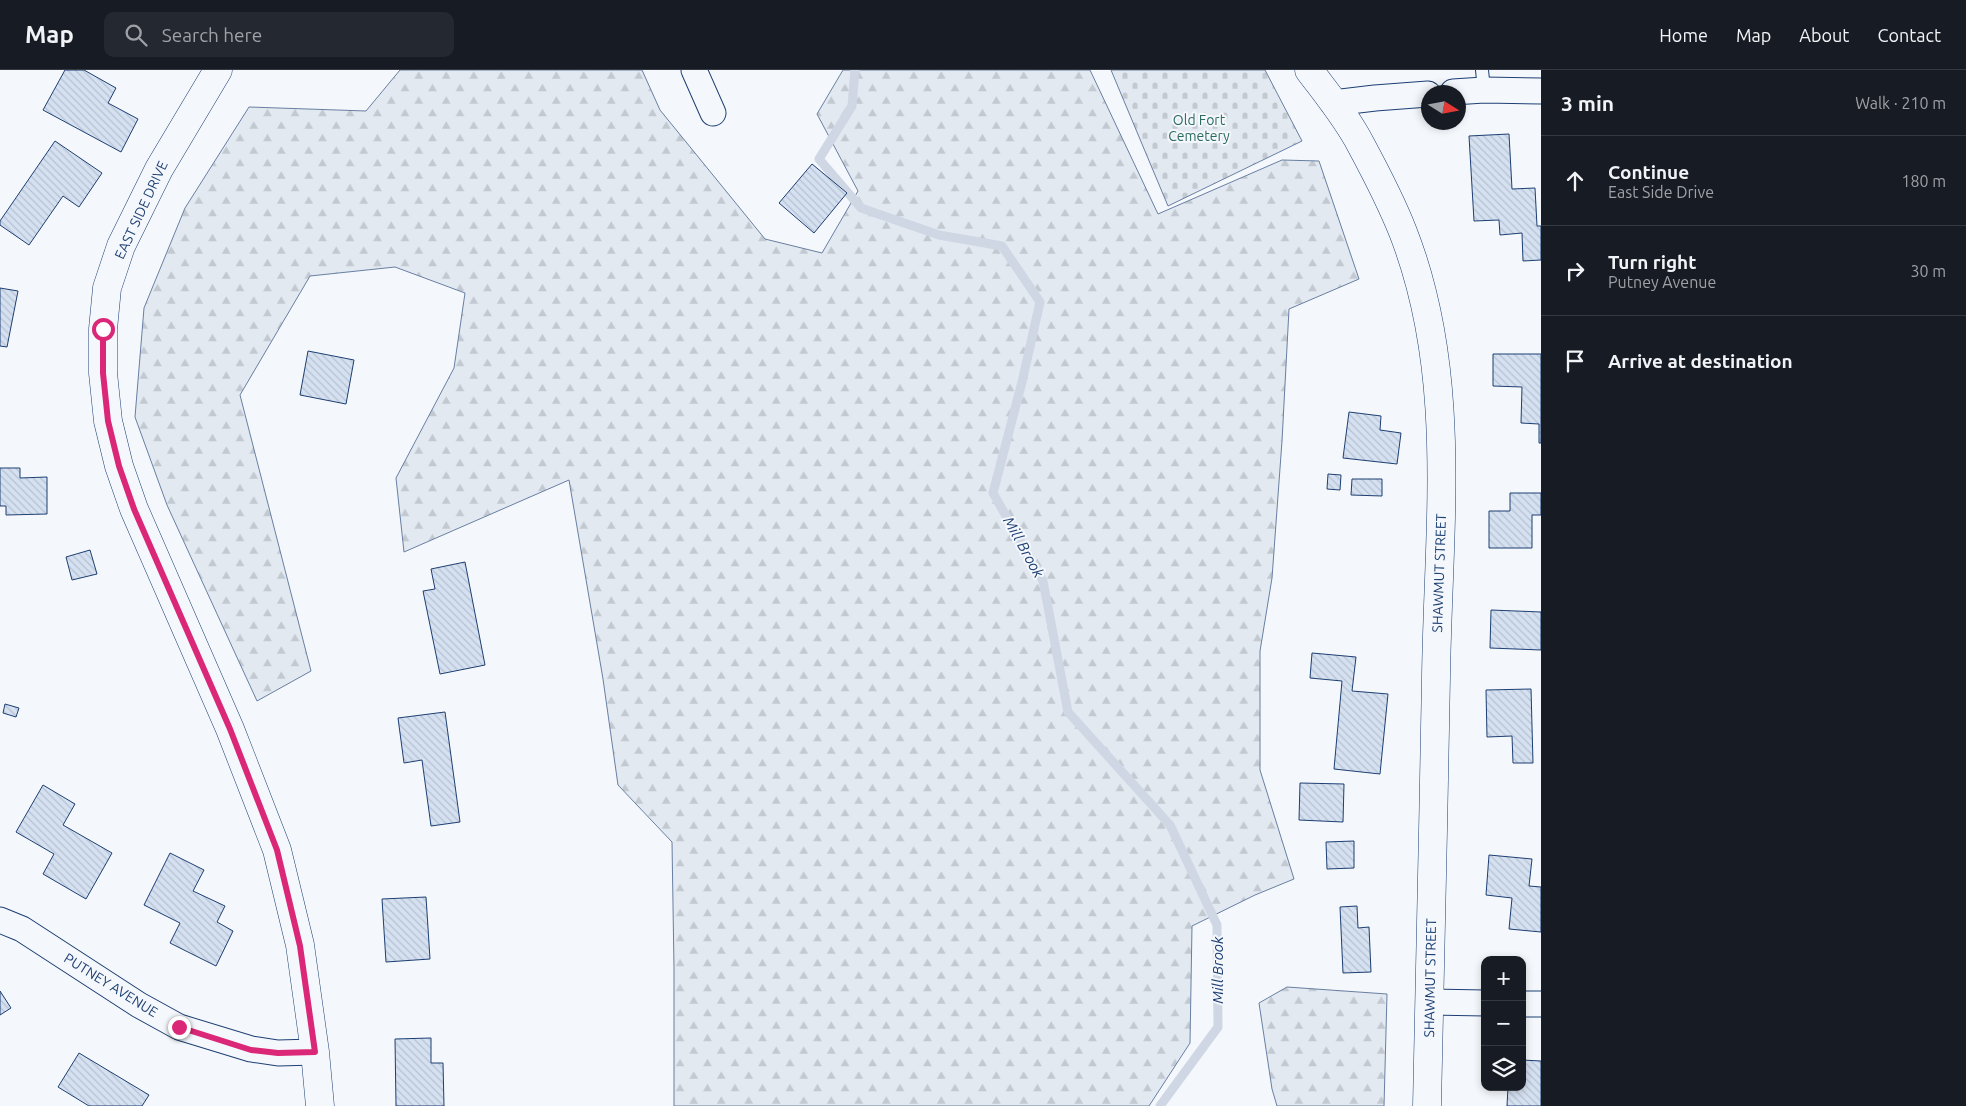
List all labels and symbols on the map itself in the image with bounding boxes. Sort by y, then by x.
north arrow [1421,85,1466,130]
park label: Old Fort Cemetery [1168,112,1230,144]
street label: EAST SIDE DRIVE [111,158,171,262]
route start [92,318,115,341]
water label: Mill Brook [1000,513,1048,581]
street label: SHAWMUT STREET [1429,513,1449,633]
street label: SHAWMUT STREET [1421,918,1439,1038]
water label: Mill Brook [1209,936,1226,1004]
street label: PUTNEY AVENUE [61,950,161,1020]
route end [168,1016,191,1039]

